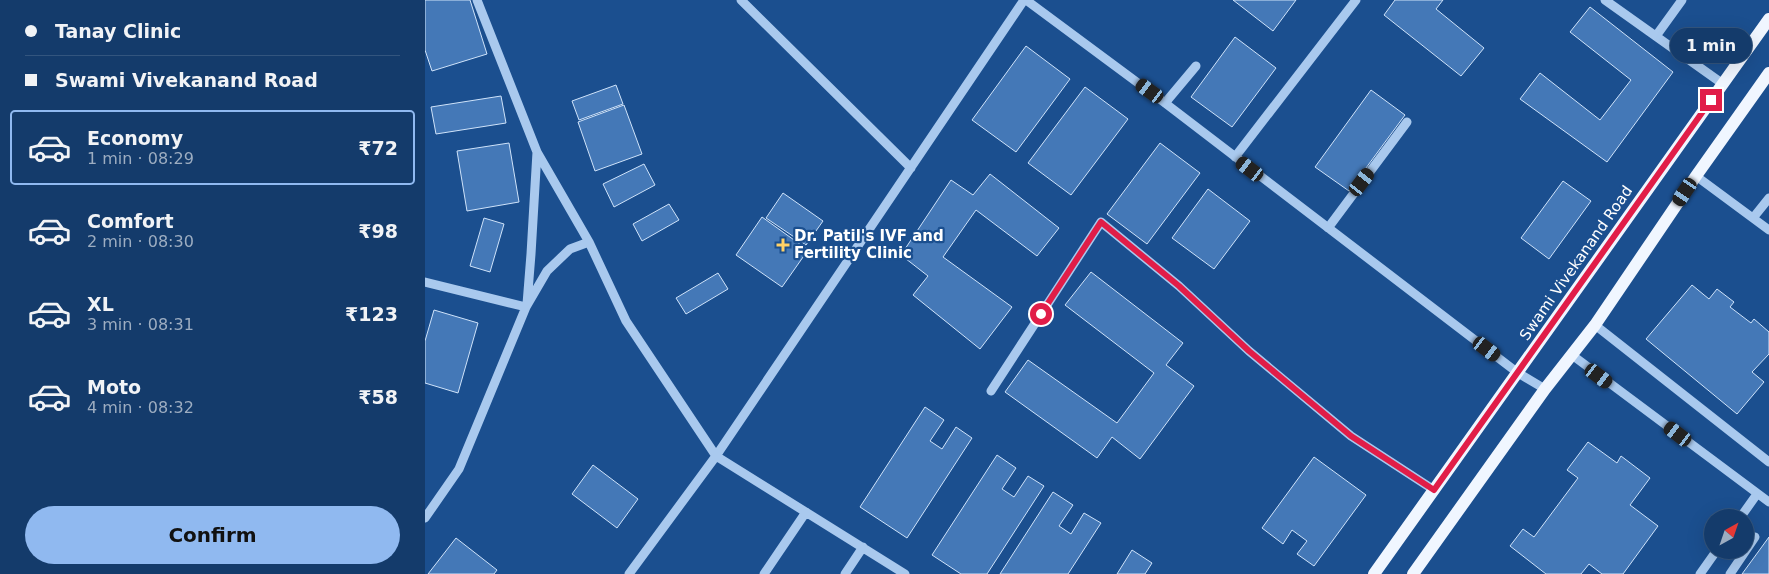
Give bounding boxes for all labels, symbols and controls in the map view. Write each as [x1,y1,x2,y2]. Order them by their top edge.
text: Tanay Clinic [55,20,181,42]
callout: 1 min [1670,28,1752,62]
text: 1 min [1686,36,1736,55]
text: Swami Vivekanand Road [55,69,318,91]
car [1133,76,1166,106]
route end [1700,89,1722,111]
icon: car [27,125,72,170]
text: Economy [87,127,183,149]
text: ₹72 [358,137,398,159]
text: 1 min · 08:29 [87,149,194,168]
car [1233,154,1266,184]
car [1346,166,1377,198]
car [1670,175,1699,209]
street label: Swami Vivekanand Road [1516,182,1636,344]
icon: car [27,208,72,253]
text: Comfort [87,210,174,232]
text: ₹98 [358,220,398,242]
place label: Dr. Patil's IVF and Fertility Clinic [794,227,944,262]
text: 2 min · 08:30 [87,232,194,251]
marker: Dr. Patil's IVF and Fertility Clinic [776,238,790,252]
icon: car [27,291,72,336]
text: XL [87,293,114,315]
text: ₹123 [345,303,398,325]
route start [1030,303,1052,325]
text: 3 min · 08:31 [87,315,194,334]
car [1470,334,1503,364]
car [1582,361,1615,391]
icon: car [27,374,72,419]
text: Moto [87,376,141,398]
text: ₹58 [358,386,398,408]
text: 4 min · 08:32 [87,398,194,417]
car [1661,419,1694,449]
button: Confirm [25,506,400,564]
north arrow [1704,509,1754,559]
map controls [1704,509,1754,559]

